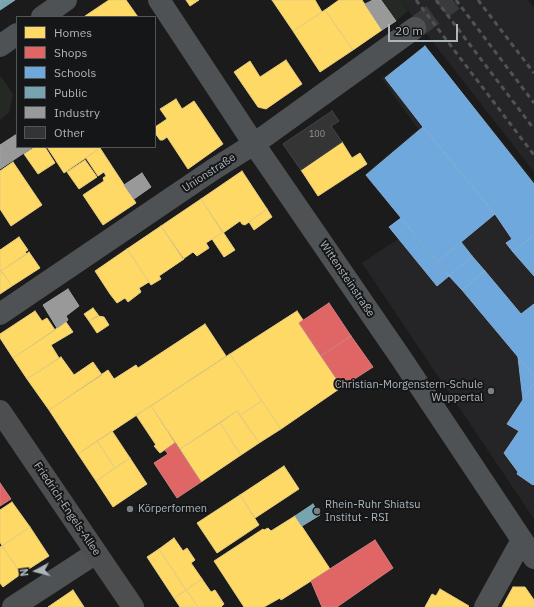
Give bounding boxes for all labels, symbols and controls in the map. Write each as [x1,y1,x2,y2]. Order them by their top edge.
legend [16,16,156,148]
scale bar [390,16,460,42]
text: 20 m [395,23,423,38]
text: Homes [54,25,92,40]
text: Shops [54,45,87,60]
text: Schools [54,65,96,80]
text: Public [54,85,87,100]
text: Industry [54,105,100,120]
text: Other [54,125,85,140]
house number: 100 [309,129,325,139]
street label: Unionstraße [180,151,238,195]
street label: Wittensteinstraße [317,239,377,319]
place label: Christian-Morgenstern-Schule Wuppertal [335,378,483,404]
marker: Christian-Morgenstern-Schule Wuppertal [486,386,496,396]
street label: Friedrich-Engels-Allee [31,460,103,558]
place label: Rhein-Ruhr Shiatsu Institut - RSI [325,498,421,524]
place label: Körperformen [138,502,207,516]
marker: Körperformen [125,504,135,514]
marker: Rhein-Ruhr Shiatsu Institut - RSI [312,506,322,516]
north arrow [16,551,56,591]
text: N [17,568,32,577]

